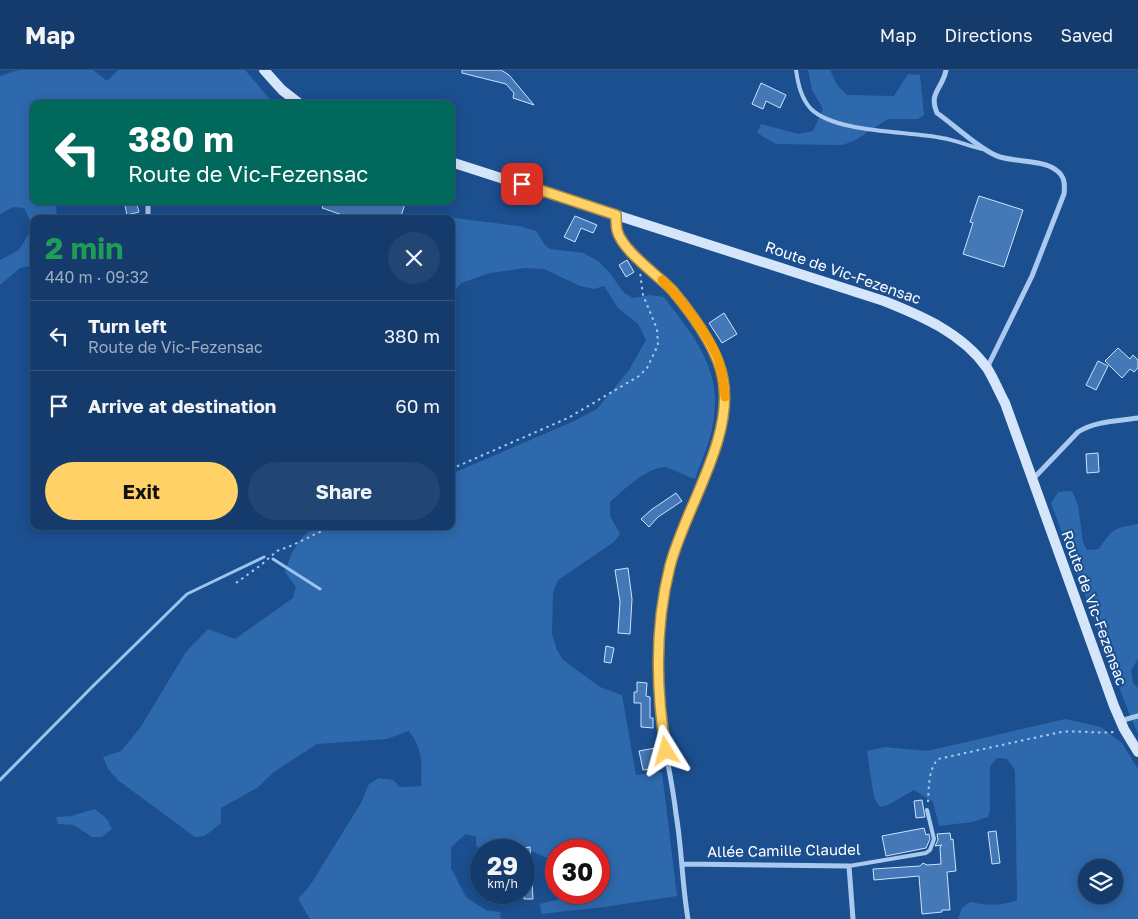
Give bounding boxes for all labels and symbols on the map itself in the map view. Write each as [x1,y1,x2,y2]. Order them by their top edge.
pin [501,163,543,205]
street label: Route de Vic-Fezensac [763,237,924,307]
street label: Route de Vic-Fezensac [1058,528,1131,688]
position arrow [639,724,691,776]
speed limit sign: 30 [545,839,610,904]
street label: Allée Camille Claudel [707,840,861,860]

